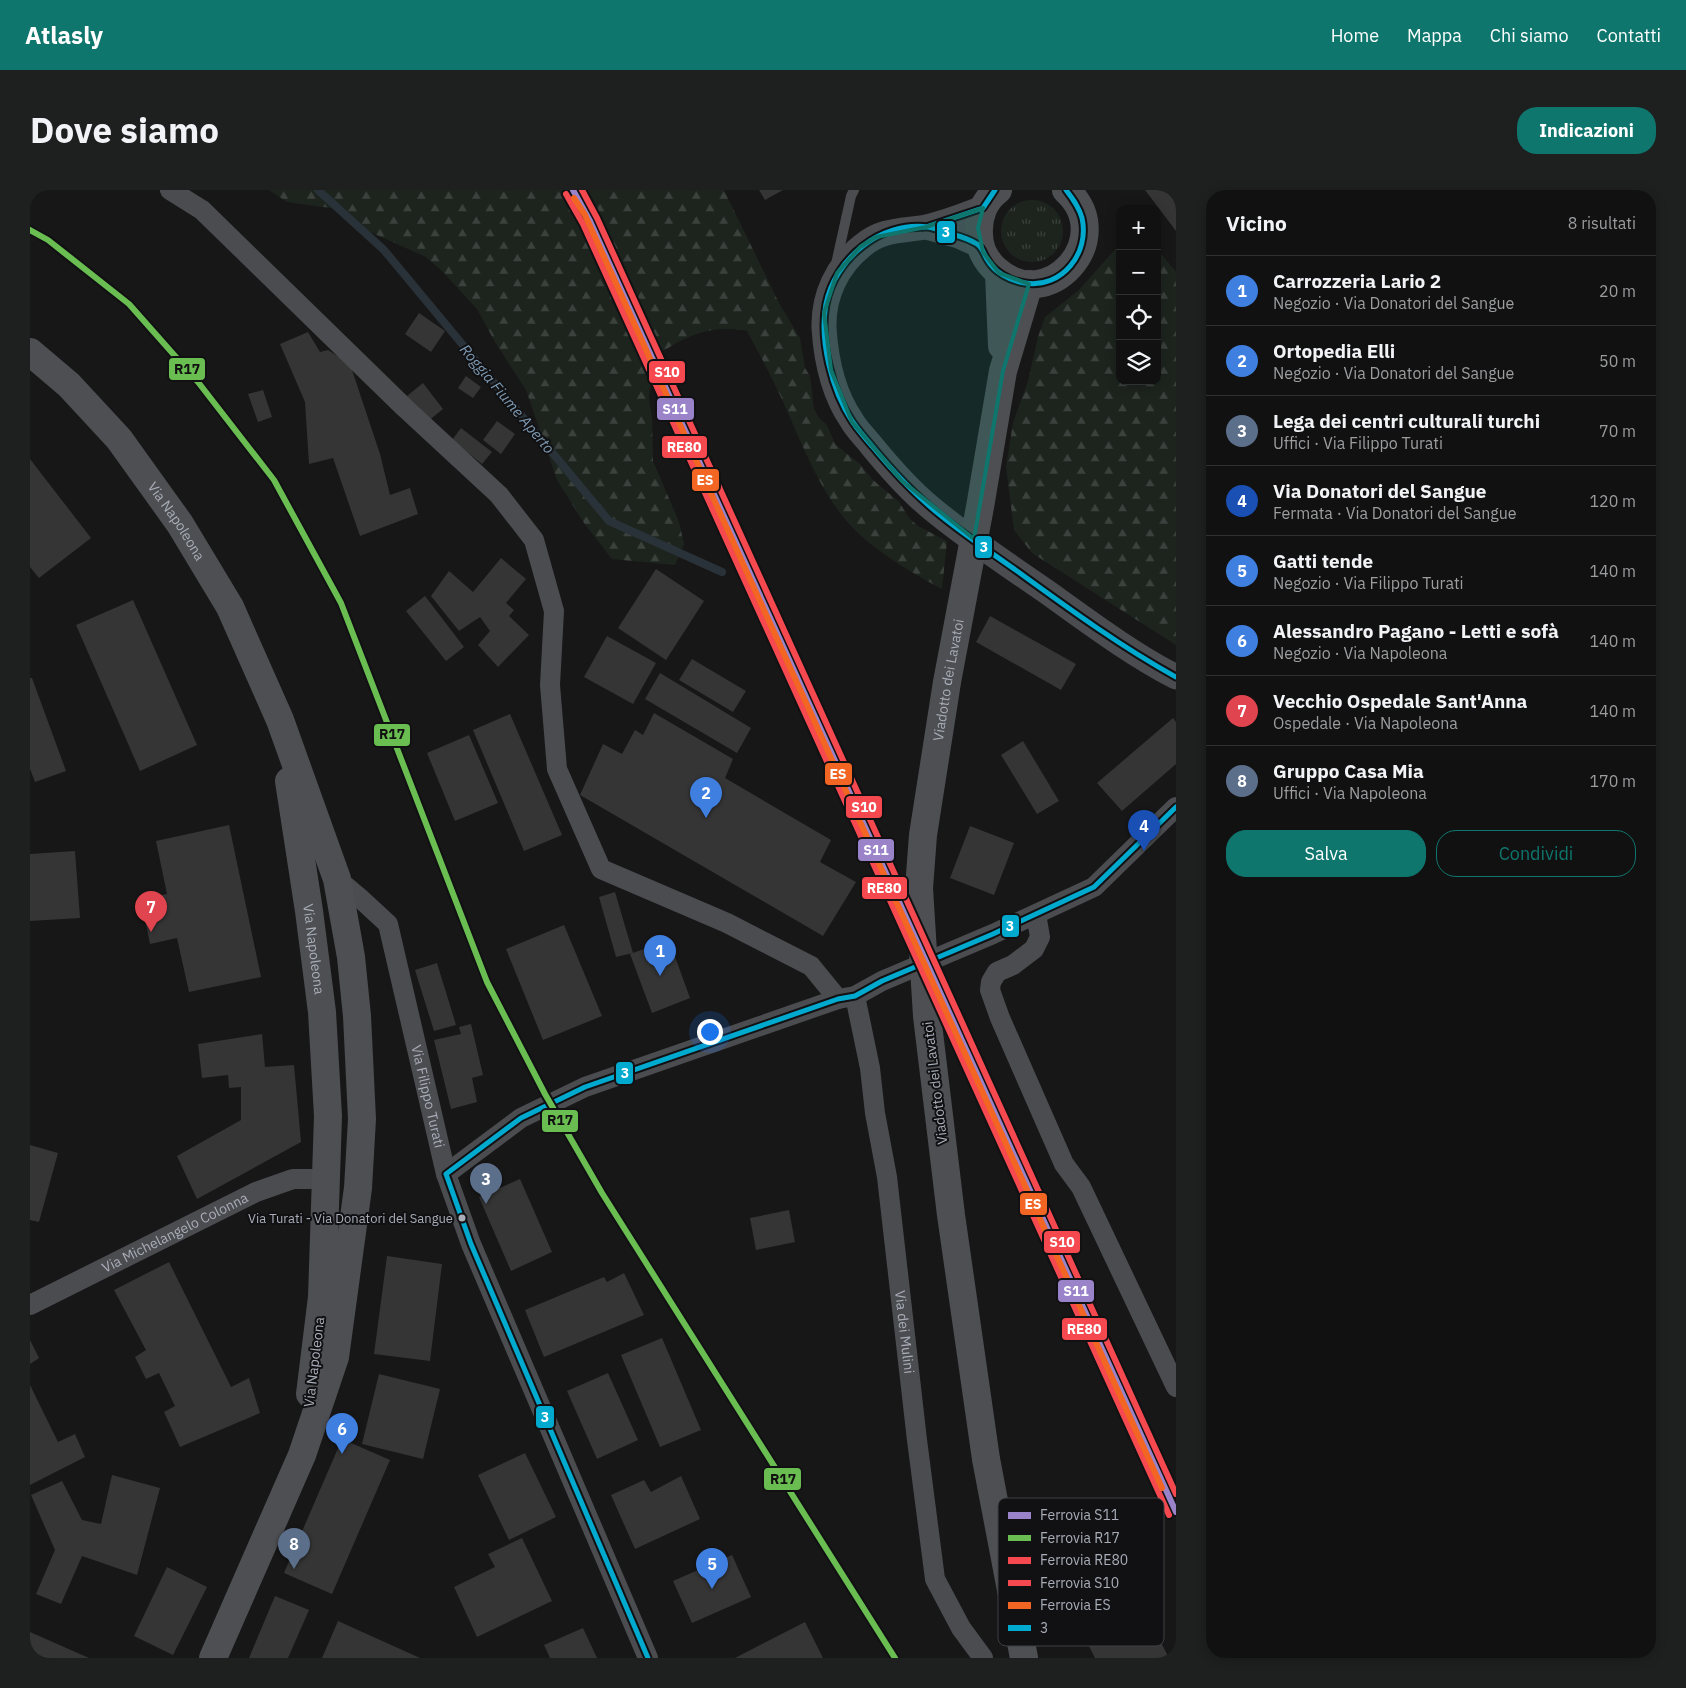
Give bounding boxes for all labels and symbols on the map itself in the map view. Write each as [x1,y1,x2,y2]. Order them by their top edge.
line badge: 3 [936,220,956,244]
text: 3 [942,223,950,241]
water label: Roggia Fiume Aperto [456,340,559,457]
line badge: R17 [168,357,206,381]
text: R17 [174,360,200,378]
line badge: S10 [648,360,686,384]
text: S10 [654,363,680,381]
line badge: S11 [656,397,695,421]
text: S11 [662,400,688,418]
line badge: RE80 [661,435,708,459]
text: RE80 [667,438,701,456]
line badge: ES [691,468,720,492]
text: ES [696,471,714,489]
street label: Via Napoleona [144,478,209,564]
line badge: 3 [974,535,993,559]
text: 3 [980,538,988,556]
street label: Viadotto dei Lavatoi [929,617,968,742]
line badge: R17 [373,723,411,747]
text: R17 [379,725,405,743]
line badge: ES [824,762,853,786]
text: ES [829,765,847,783]
pin: 2 [690,777,722,818]
line badge: S10 [845,795,883,819]
text: S10 [851,798,877,816]
pin: 4 [1128,810,1160,851]
line badge: S11 [857,838,895,862]
text: S11 [863,841,889,859]
line badge: RE80 [861,876,908,900]
text: RE80 [867,879,901,897]
pin: 7 [135,891,167,932]
street label: Via Napoleona [299,903,329,996]
line badge: 3 [1001,914,1020,938]
text: 3 [1006,917,1014,935]
pin: 1 [644,935,676,976]
your location [697,1019,723,1045]
street label: Viadotto dei Lavatoi [919,1021,951,1145]
street label: Via Filippo Turati [407,1043,449,1150]
line badge: 3 [615,1061,634,1085]
text: 3 [621,1064,629,1082]
line badge: R17 [541,1109,579,1133]
text: R17 [547,1111,573,1129]
pin: 3 [470,1163,502,1204]
street label: Via Michelangelo Colonna [99,1188,251,1277]
line badge: ES [1019,1192,1048,1216]
text: ES [1024,1195,1042,1213]
place label: Via Turati - Via Donatori del Sangue [248,1210,453,1227]
marker: Via Turati - Via Donatori del Sangue [457,1213,467,1223]
line badge: S10 [1043,1230,1081,1254]
text: S10 [1049,1233,1075,1251]
line badge: S11 [1057,1279,1095,1303]
text: S11 [1063,1282,1089,1300]
street label: Via dei Mulini [891,1290,918,1375]
street label: Via Napoleona [300,1315,329,1408]
line badge: RE80 [1061,1317,1108,1341]
text: RE80 [1067,1320,1101,1338]
line badge: 3 [535,1405,555,1429]
text: 3 [541,1408,549,1426]
pin: 6 [326,1413,358,1454]
line badge: R17 [763,1467,802,1491]
text: R17 [770,1470,796,1488]
legend [998,1498,1164,1646]
text: Ferrovia S11 [1040,1506,1119,1524]
pin: 8 [278,1528,310,1569]
text: Ferrovia R17 [1040,1529,1120,1547]
pin: 5 [696,1548,728,1589]
text: Ferrovia RE80 [1040,1551,1128,1569]
text: Ferrovia S10 [1040,1574,1119,1592]
text: Ferrovia ES [1040,1596,1111,1614]
text: 3 [1040,1619,1048,1637]

